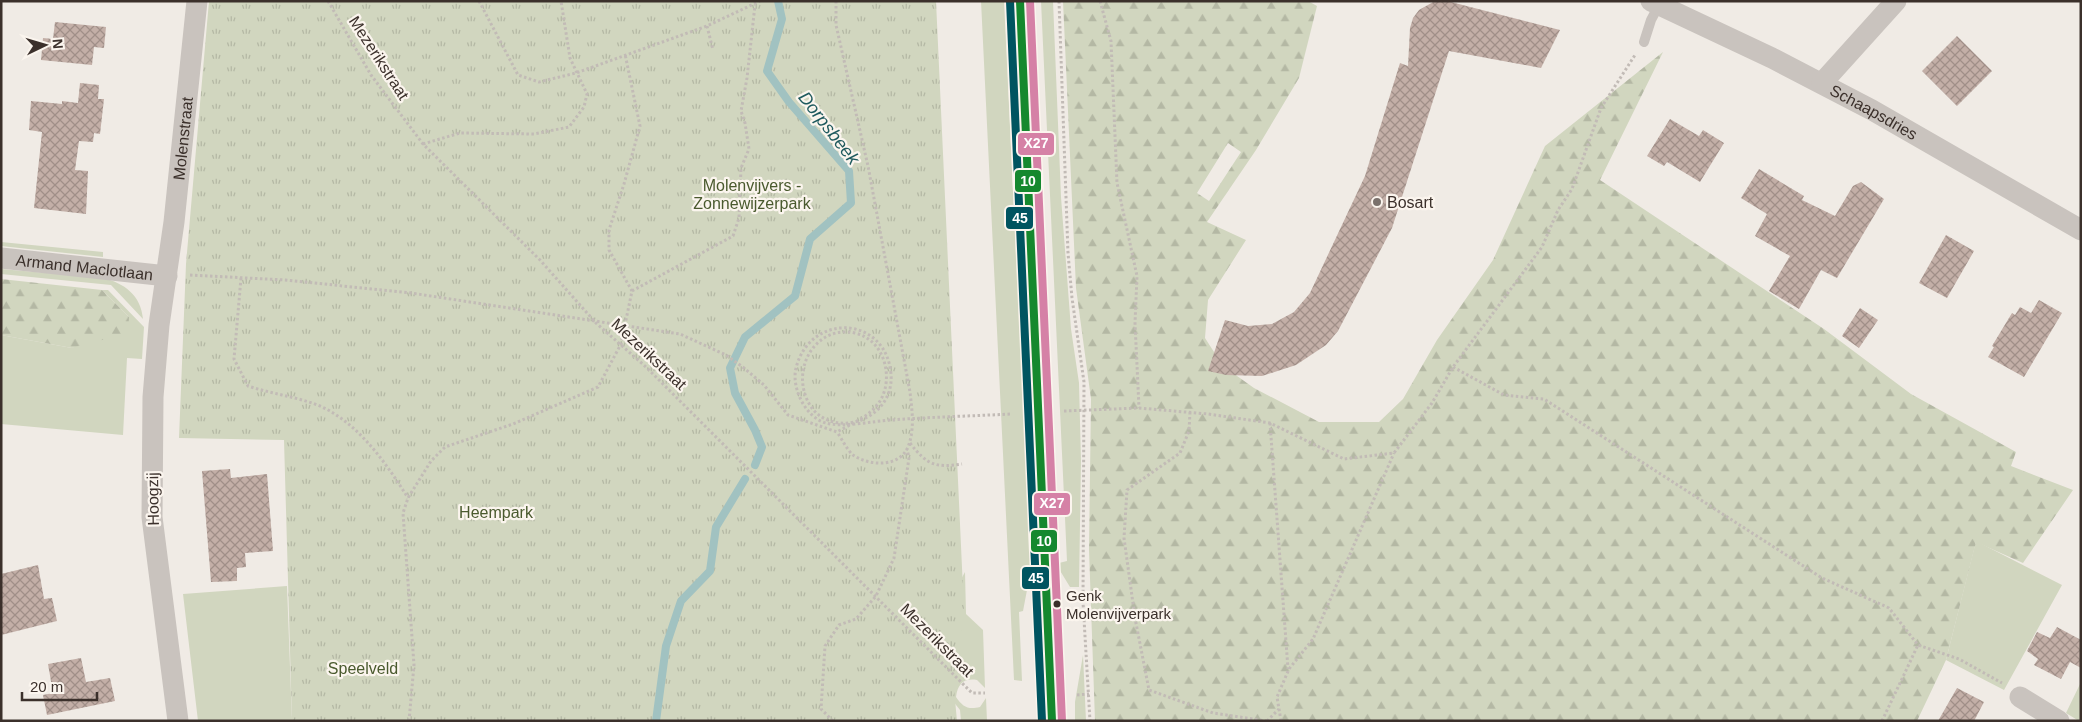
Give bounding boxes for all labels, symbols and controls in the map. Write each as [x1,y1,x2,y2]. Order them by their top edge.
street label: Mezerikstraat [346,13,413,103]
north arrow [20,20,70,70]
text: N [50,38,66,50]
street label: Schaapsdries [1827,81,1920,143]
water label: Dorpsbeek [794,88,864,169]
street label: Molenstraat [170,95,196,181]
line badge: X27 [1017,132,1055,156]
text: X27 [1024,135,1049,151]
line badge: 10 [1014,169,1042,193]
text: 10 [1020,173,1036,189]
park label: Molenvijvers - Zonnewijzerpark [693,177,812,212]
place label: Bosart [1387,194,1434,211]
marker: Bosart [1371,196,1383,208]
line badge: 45 [1005,206,1034,230]
text: 45 [1012,210,1028,226]
street label: Armand Maclotlaan [15,251,154,283]
street label: Mezerikstraat [608,315,690,393]
street label: Hoogzij [144,472,162,526]
line badge: X27 [1033,492,1071,516]
text: X27 [1040,495,1065,511]
park label: Heempark [459,504,534,521]
line badge: 10 [1030,529,1058,553]
text: 10 [1036,533,1052,549]
line badge: 45 [1021,566,1050,590]
text: 45 [1028,570,1044,586]
place label: Genk Molenvijverpark [1066,587,1172,622]
marker: Genk Molenvijverpark [1052,599,1062,609]
street label: Mezerikstraat [897,600,977,680]
park label: Speelveld [328,660,398,677]
scale bar [22,670,98,702]
text: 20 m [30,678,63,695]

